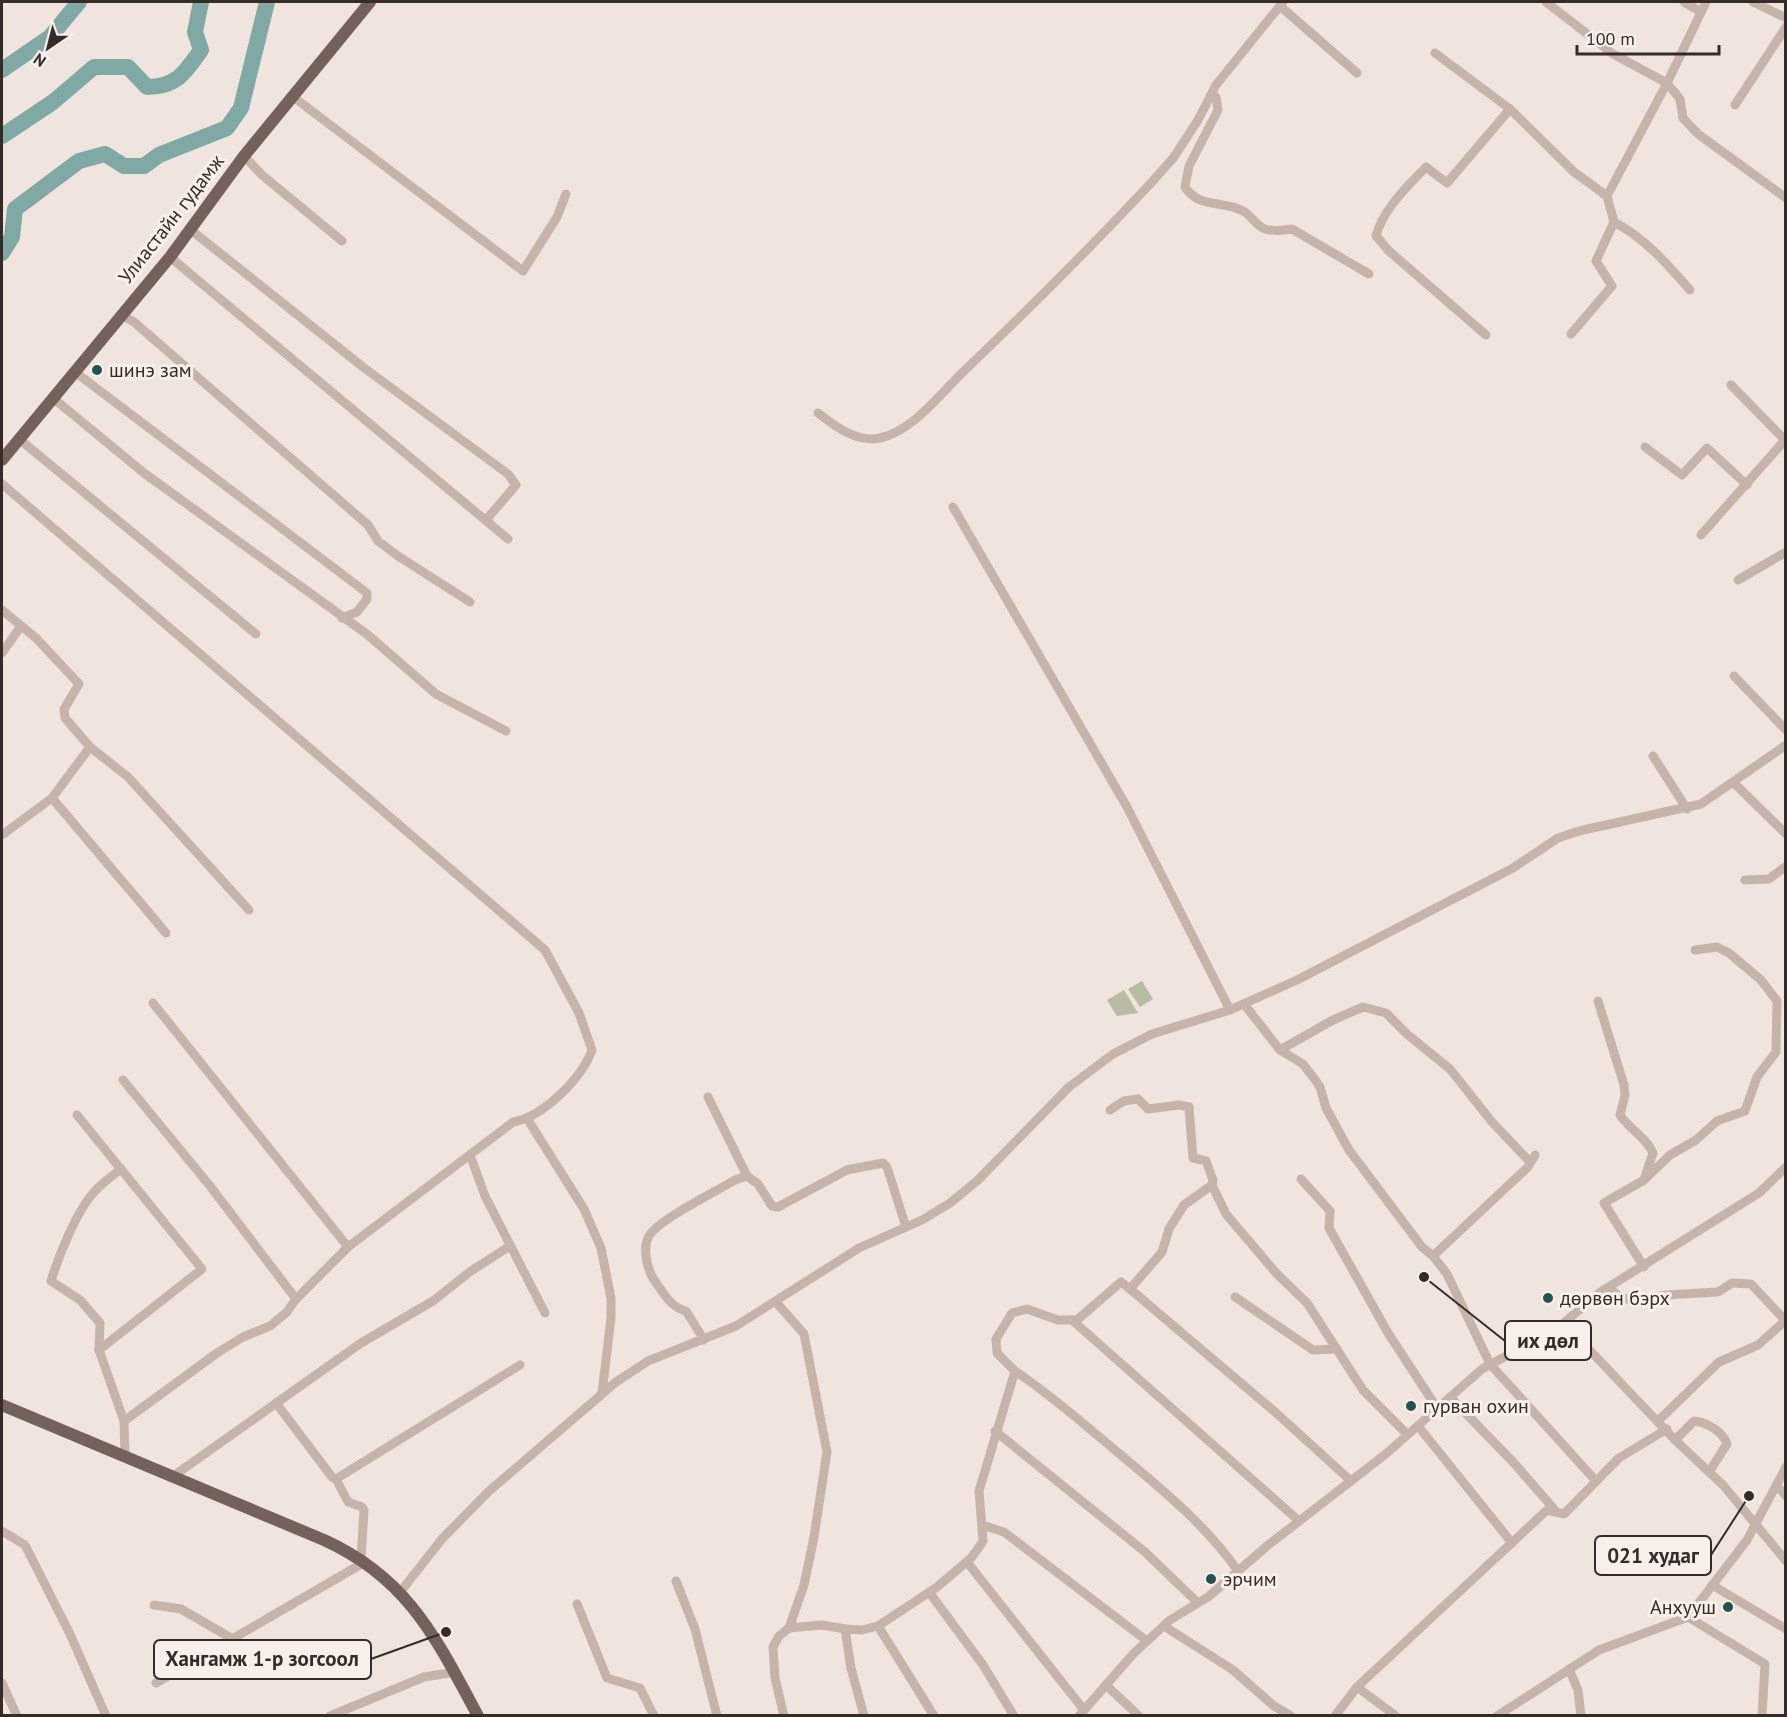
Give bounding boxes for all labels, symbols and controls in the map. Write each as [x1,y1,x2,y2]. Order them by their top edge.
north arrow [18,18,78,78]
scale bar [1577,18,1720,56]
text: 100 m [1586,27,1635,50]
text: N [29,49,49,71]
street label: Улиастайн гудамж [112,148,230,289]
place label: шинэ зам [109,357,192,383]
marker: шинэ зам [90,363,104,377]
place label: дөрвөн бэрх [1560,1285,1670,1311]
marker: дөрвөн бэрх [1541,1291,1555,1305]
callout: их дөл [1505,1321,1591,1360]
text: их дөл [1517,1327,1579,1354]
place label: гурван охин [1423,1393,1529,1419]
marker: гурван охин [1404,1399,1418,1413]
callout: 021 худаг [1595,1536,1711,1575]
text: 021 худаг [1607,1542,1699,1569]
place label: эрчим [1223,1566,1277,1592]
marker: эрчим [1204,1572,1218,1586]
place label: Анхууш [1650,1594,1716,1620]
marker: Анхууш [1721,1600,1735,1614]
callout: Хангамж 1-р зогсоол [154,1640,371,1679]
text: Хангамж 1-р зогсоол [165,1645,359,1672]

